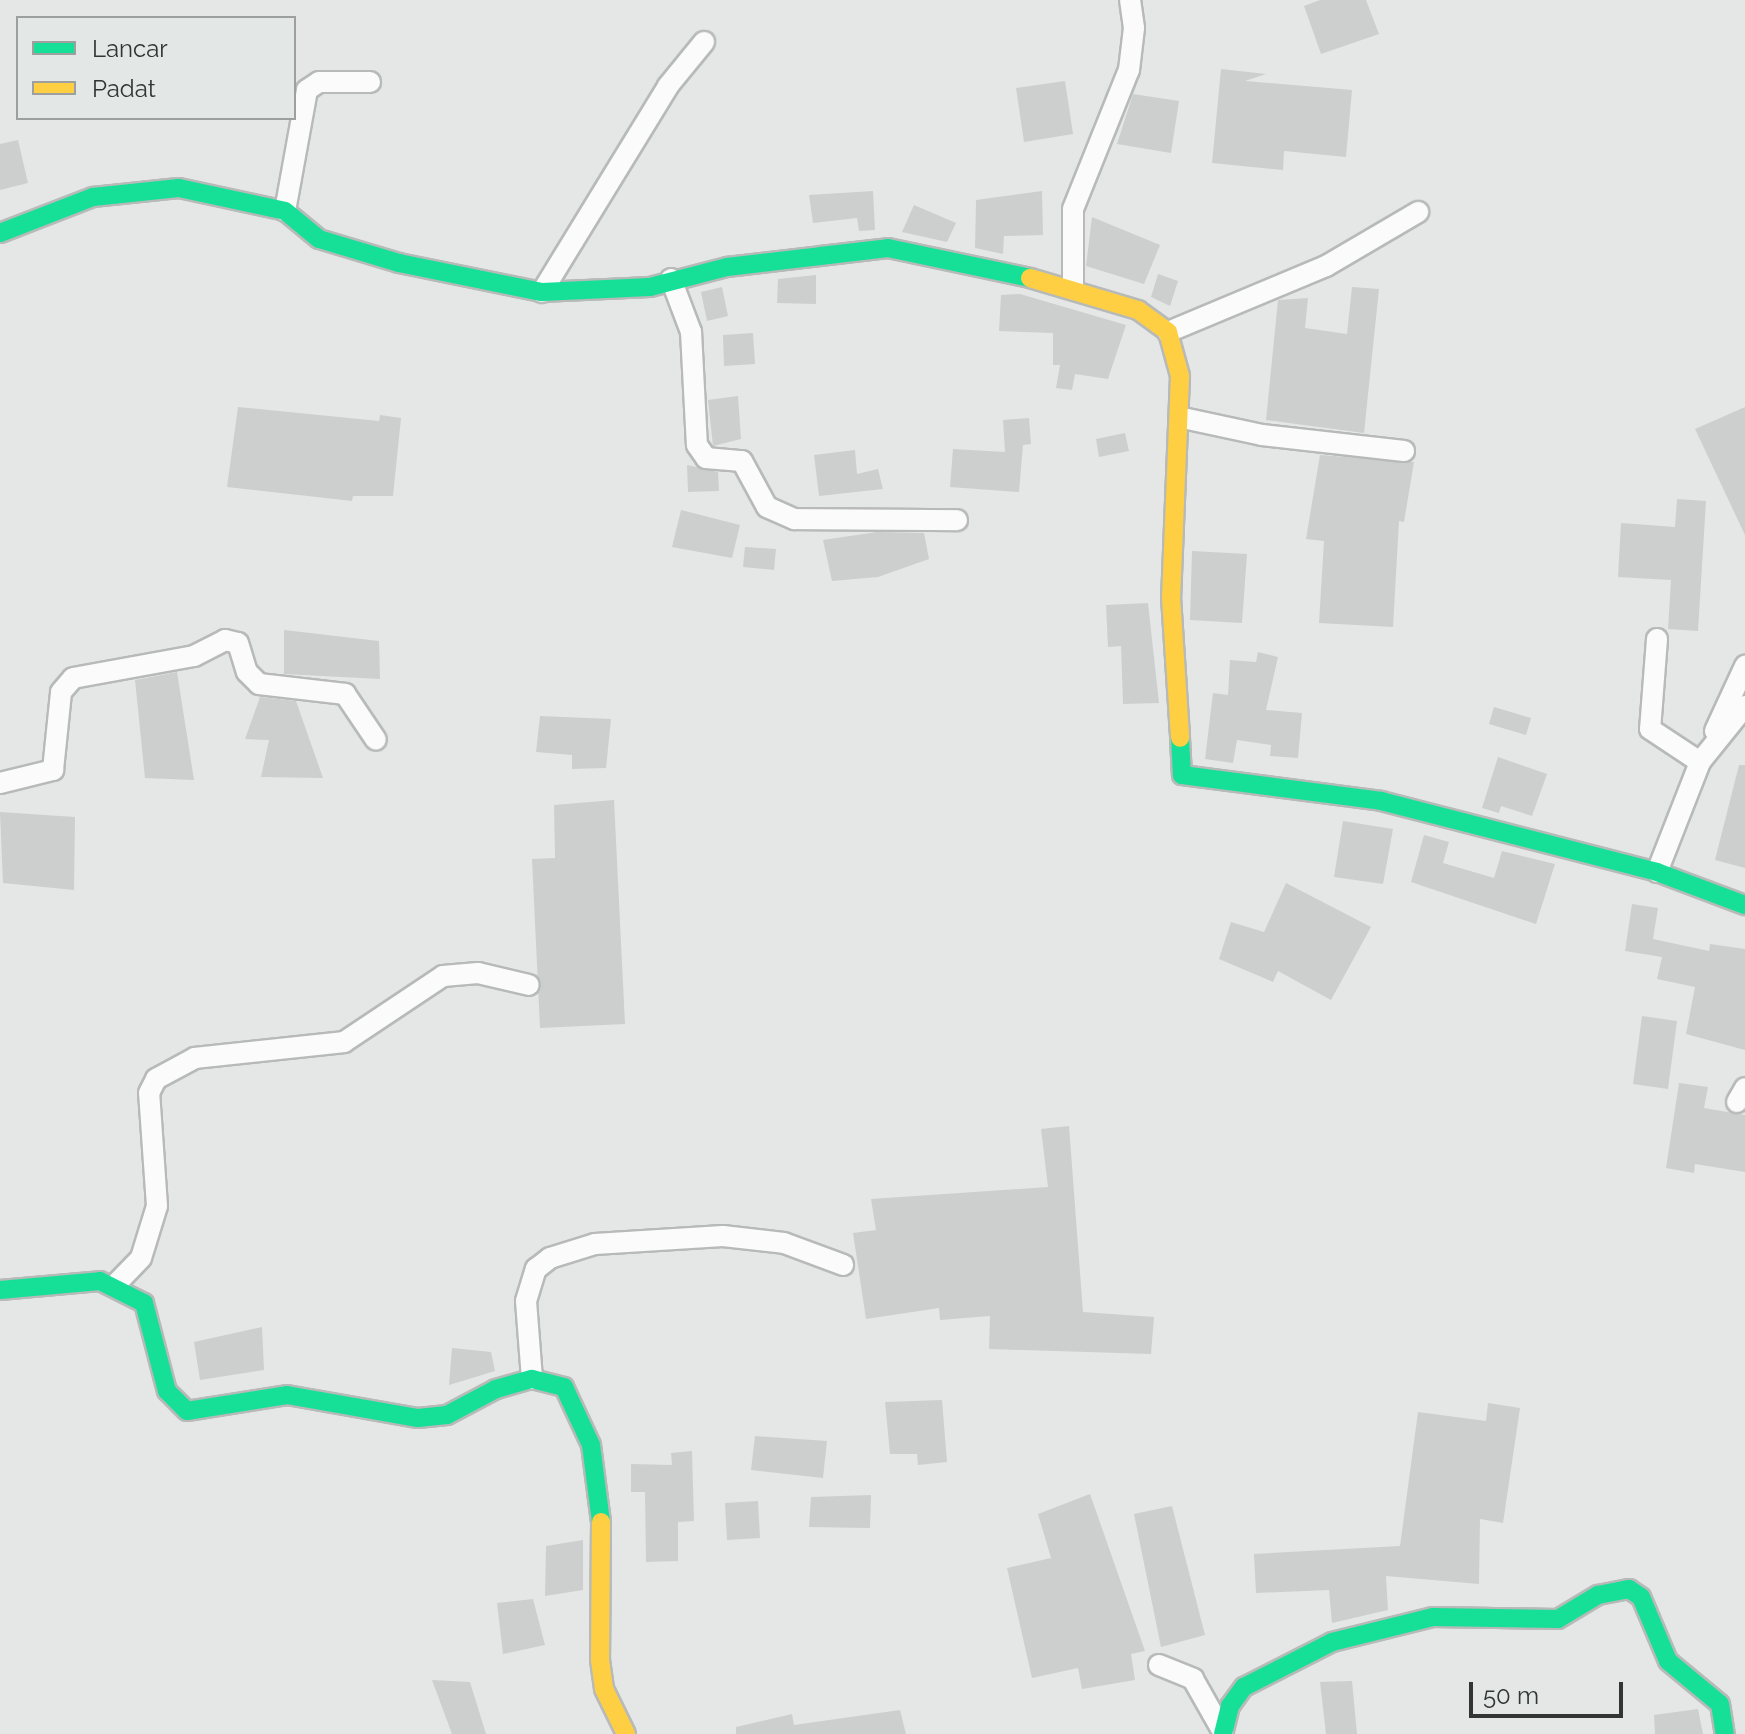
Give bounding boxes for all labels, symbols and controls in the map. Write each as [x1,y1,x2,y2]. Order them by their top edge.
legend [16,16,296,120]
text: Lancar [92,34,168,63]
text: Padat [92,74,156,103]
scale bar [1473,1666,1627,1716]
text: 50 m [1483,1681,1539,1710]

